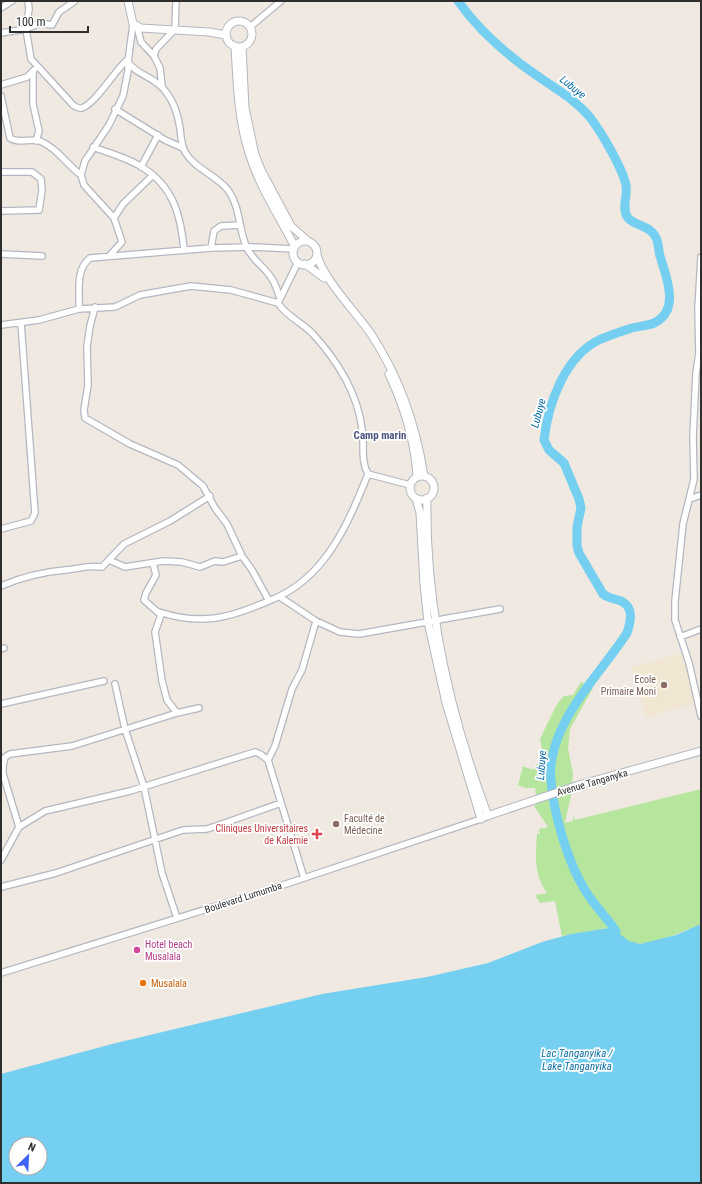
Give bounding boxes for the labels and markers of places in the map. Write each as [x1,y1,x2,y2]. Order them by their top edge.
place label: Ecole Primaire Moni [601,674,656,697]
marker: Ecole Primaire Moni [659,680,669,690]
place label: Faculté de Médecine [344,813,385,836]
marker: Faculté de Médecine [331,819,341,829]
place label: Cliniques Universitaires de Kalemie [215,823,308,846]
marker: Cliniques Universitaires de Kalemie [311,828,323,840]
place label: Hotel beach Musalala [145,939,192,962]
marker: Hotel beach Musalala [132,945,142,955]
marker: Musalala [138,978,148,988]
place label: Musalala [151,978,187,989]

